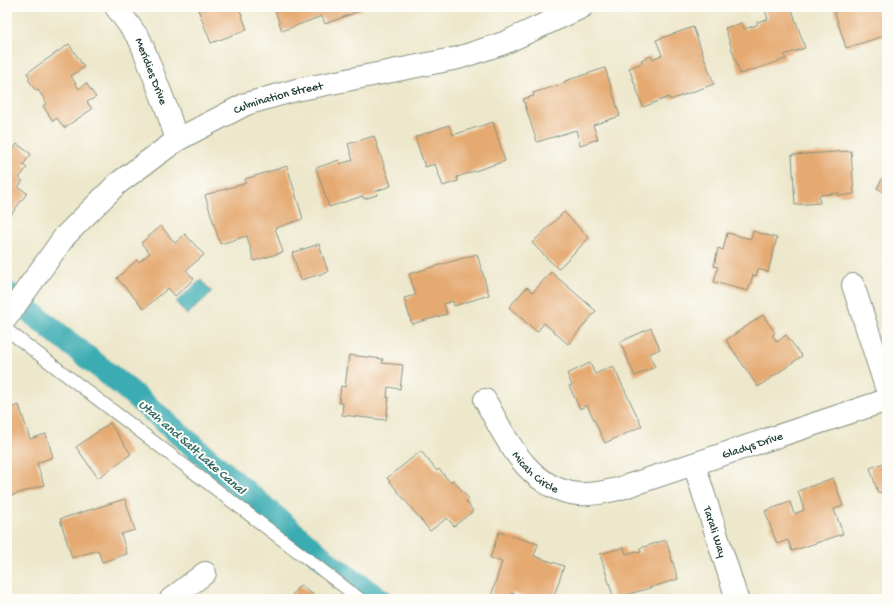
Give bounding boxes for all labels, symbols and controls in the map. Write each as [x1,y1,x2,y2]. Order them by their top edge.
street label: Meridies Drive [131,36,170,108]
street label: Culmination Street [232,80,325,118]
water label: Utah and Salt Lake Canal [135,397,249,499]
street label: Gladys Drive [721,430,786,463]
street label: Micah Circle [508,449,561,498]
street label: Tarali Way [699,504,728,560]

